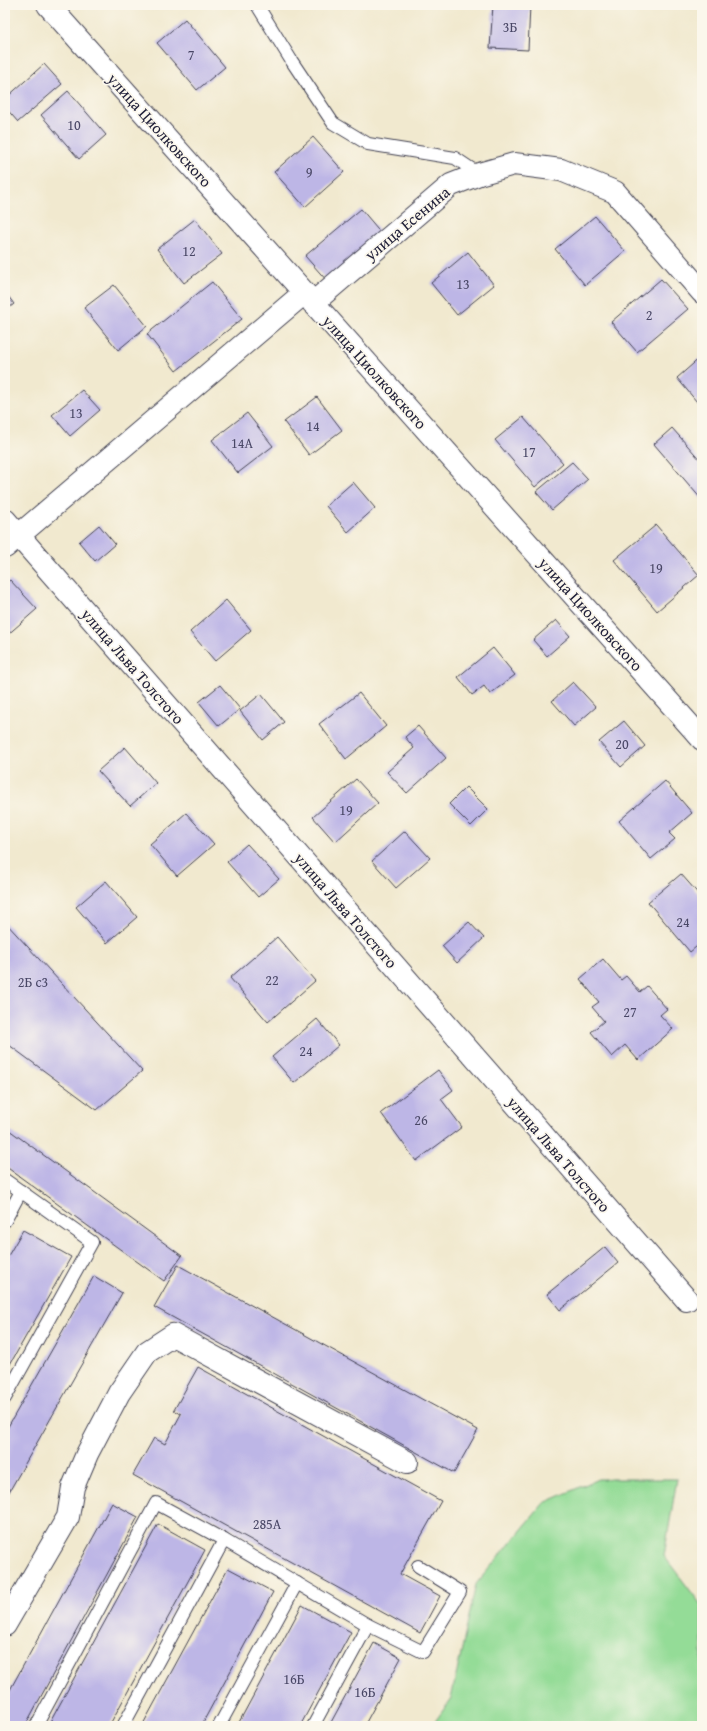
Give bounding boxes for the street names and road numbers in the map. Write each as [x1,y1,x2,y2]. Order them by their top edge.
street label: улица Циолковского [101,67,218,192]
street label: улица Есенина [358,180,455,267]
street label: улица Циолковского [316,309,433,434]
street label: улица Циолковского [532,551,649,676]
street label: улица Льва Толстого [75,602,190,729]
street label: улица Льва Толстого [288,846,403,973]
street label: улица Льва Толстого [501,1090,616,1217]

